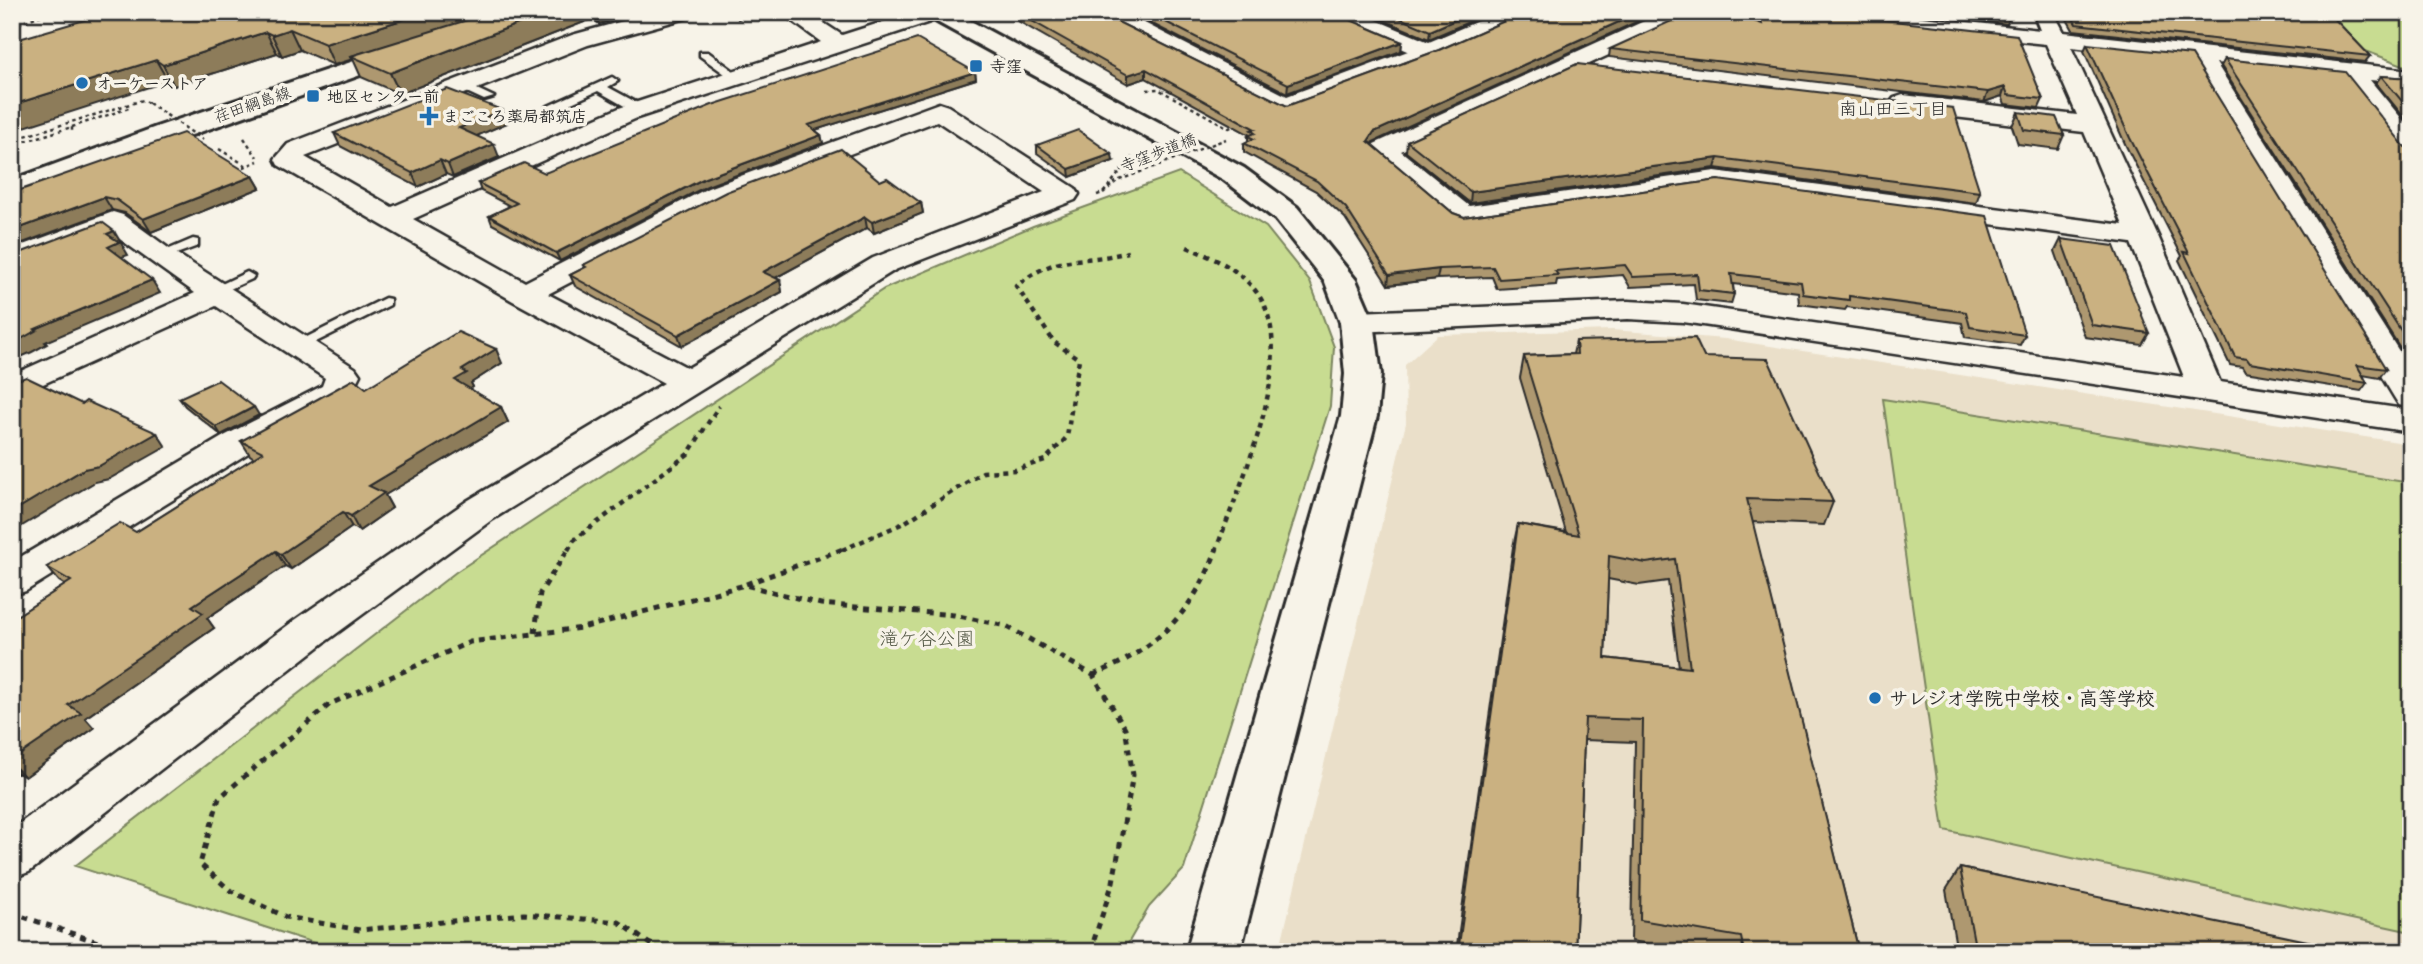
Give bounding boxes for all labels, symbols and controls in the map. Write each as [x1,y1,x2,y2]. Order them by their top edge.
place label: 寺窪 [990,53,1022,77]
marker: 寺窪 [968,58,984,74]
place label: オーケーストア [96,70,208,94]
marker: オーケーストア [74,75,90,91]
street label: 荏田綱島線 [210,79,293,127]
place label: 地区センター前 [327,83,439,107]
marker: 地区センター前 [305,88,321,104]
district label: 南山田三丁目 [1839,94,1947,121]
place label: まごころ薬局都筑店 [443,103,587,127]
marker: まごころ薬局都筑店 [421,108,437,124]
street label: 寺窪歩道橋 [1116,126,1199,177]
park label: 滝ケ谷公園 [879,623,975,651]
place label: サレジオ学院中学校・高等学校 [1889,683,2155,711]
marker: サレジオ学院中学校・高等学校 [1867,690,1883,706]

